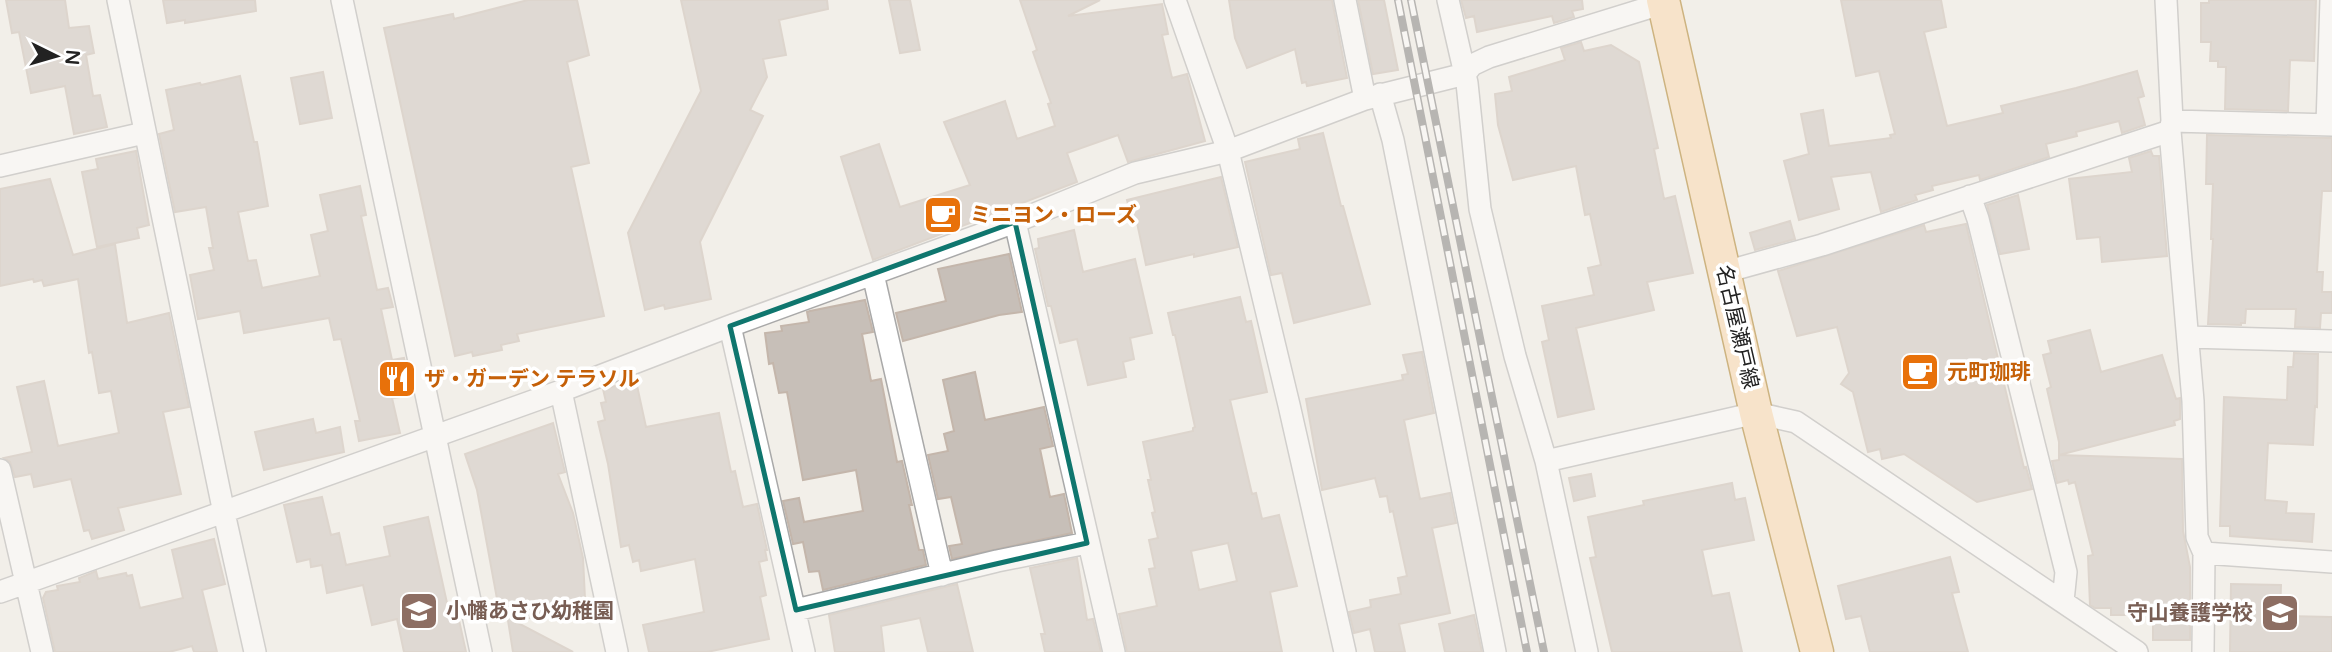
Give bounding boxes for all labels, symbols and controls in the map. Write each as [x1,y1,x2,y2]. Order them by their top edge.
north arrow [21,21,91,91]
text: N [60,49,84,66]
cafe icon: ミニヨン・ローズ [922,194,964,236]
place label: ミニヨン・ローズ [970,203,1137,228]
street label: 名古屋瀬戸線 [1711,263,1763,391]
cafe icon: 元町珈琲 [1899,351,1941,393]
restaurant icon: ザ・ガーデン テラソル [376,358,418,400]
place label: 元町珈琲 [1947,360,2031,385]
place label: ザ・ガーデン テラソル [424,367,639,392]
school or university icon: 小幡あさひ幼稚園 [398,590,440,632]
school or university icon: 守山養護学校 [2259,592,2301,634]
place label: 小幡あさひ幼稚園 [446,599,614,624]
place label: 守山養護学校 [2127,601,2253,626]

